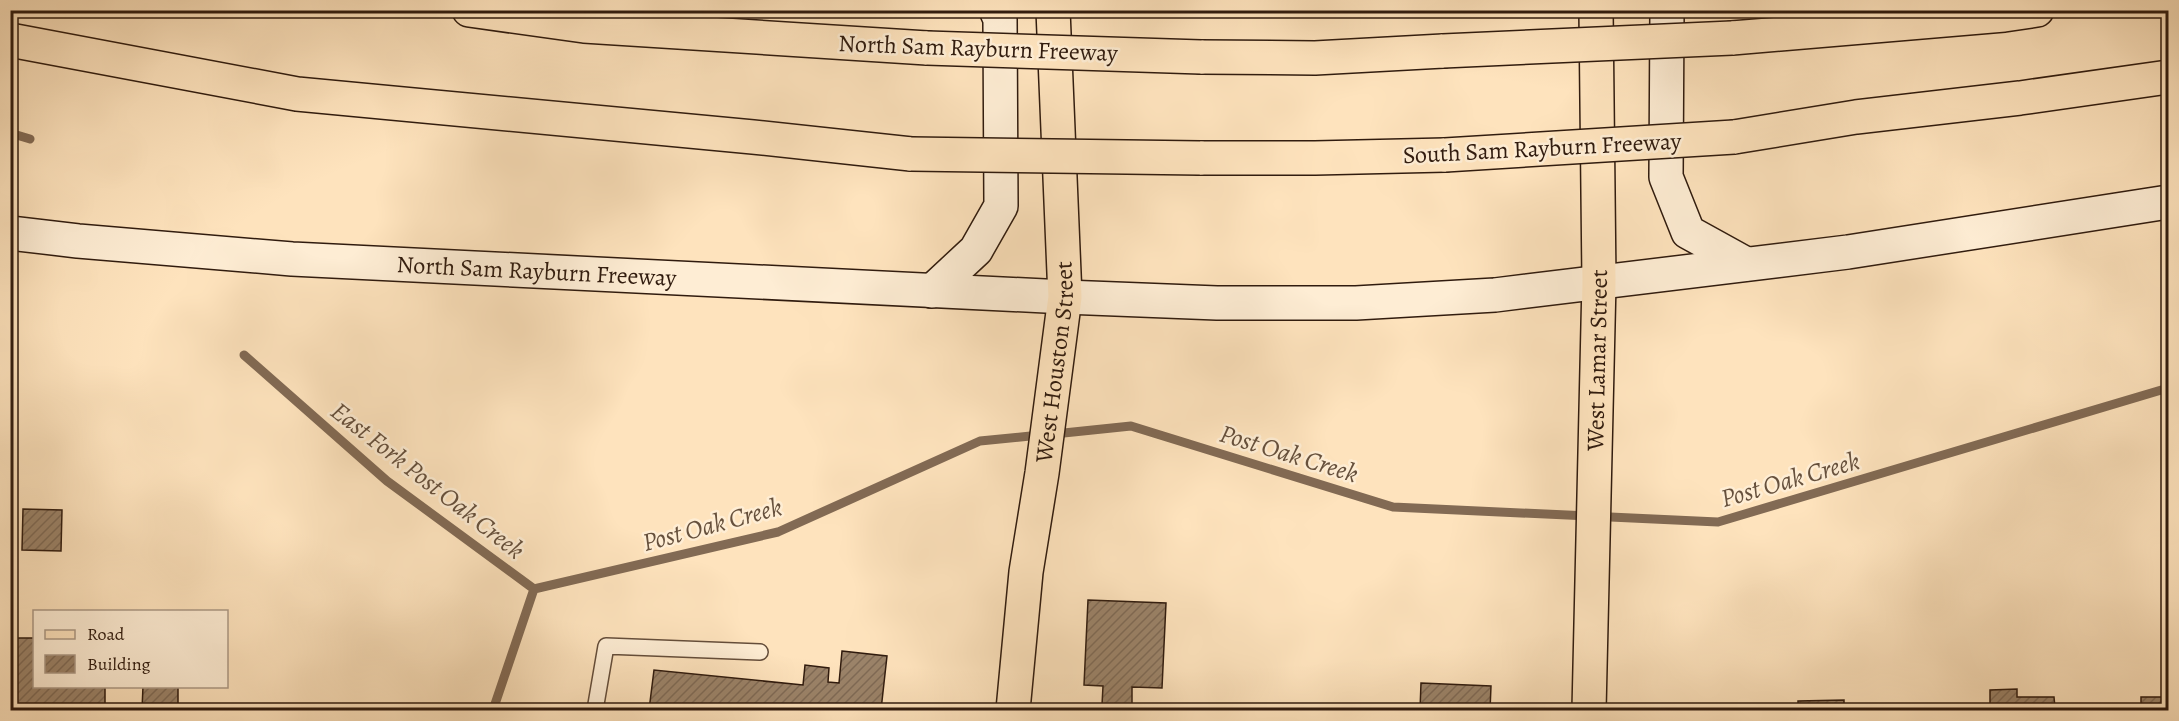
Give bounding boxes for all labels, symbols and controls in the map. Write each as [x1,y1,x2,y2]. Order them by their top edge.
street label: North Sam Rayburn Freeway [838,27,1119,69]
street label: South Sam Rayburn Freeway [1402,125,1682,171]
street label: North Sam Rayburn Freeway [396,248,677,294]
street label: West Houston Street [1027,260,1081,465]
street label: West Lamar Street [1579,269,1615,452]
water label: East Fork Post Oak Creek [324,394,532,567]
water label: Post Oak Creek [1215,416,1362,491]
water label: Post Oak Creek [1717,443,1864,516]
water label: Post Oak Creek [639,489,786,560]
legend [33,610,228,688]
text: Road [87,622,125,646]
text: Building [87,652,151,676]

